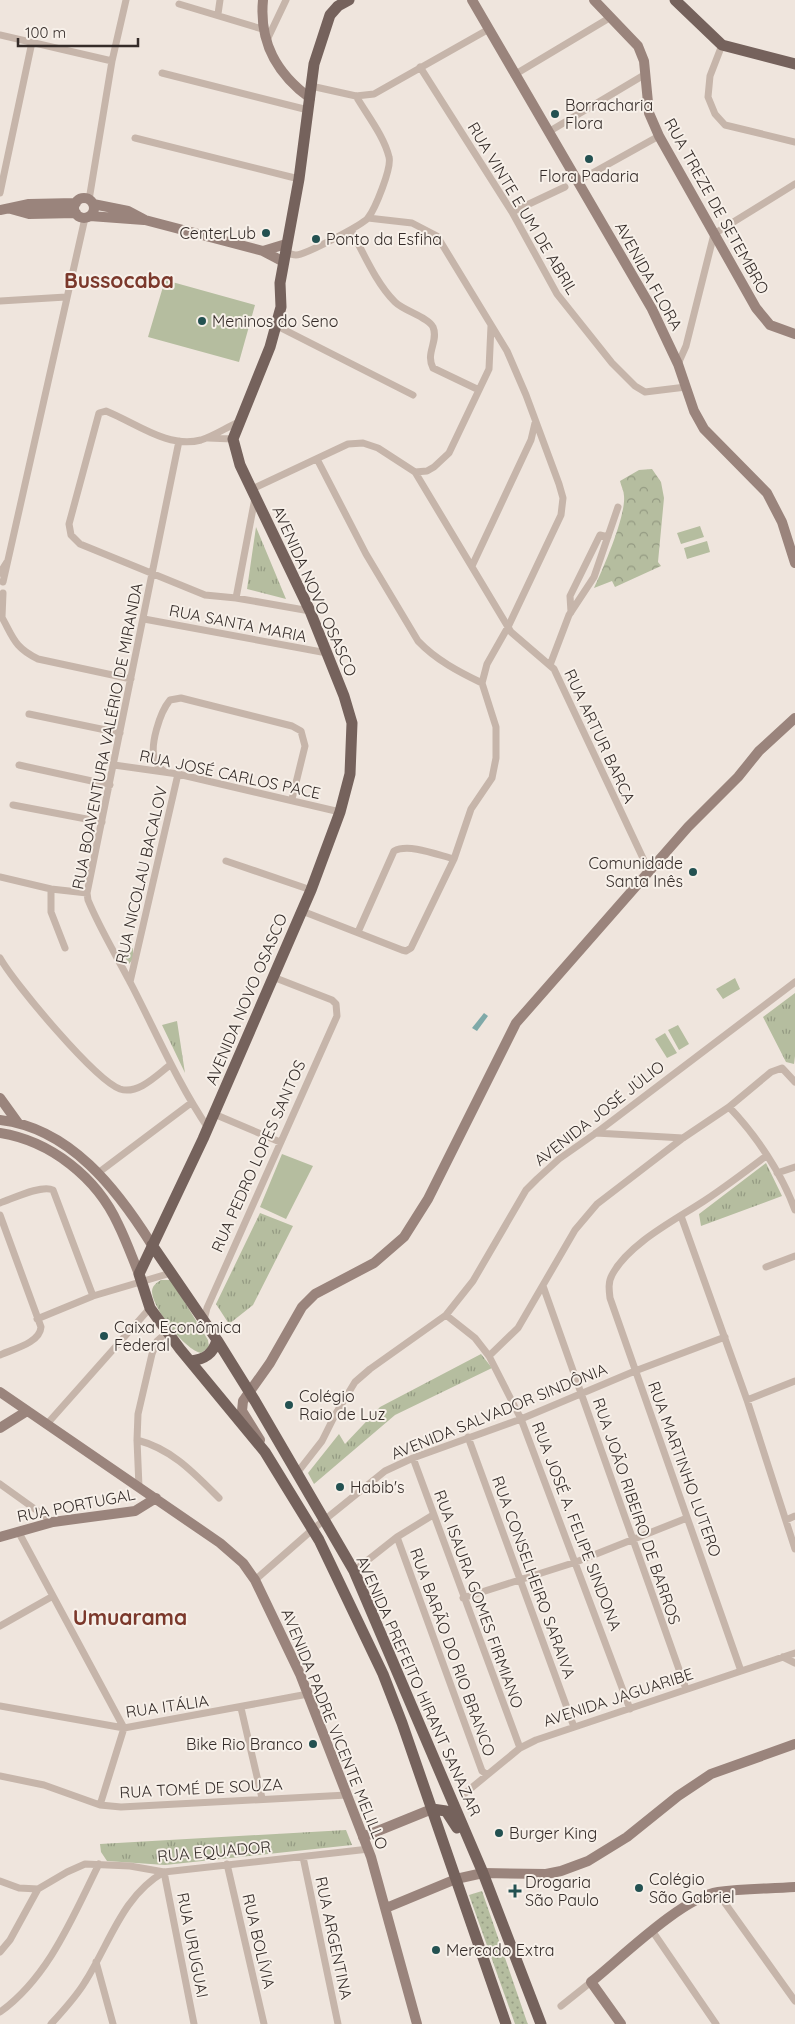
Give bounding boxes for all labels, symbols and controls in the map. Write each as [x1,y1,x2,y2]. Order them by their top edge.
scale bar [18,15,138,47]
text: 100 m [25,23,66,42]
place label: Borracharia Flora [565,95,653,133]
marker: Borracharia Flora [549,108,561,120]
street label: RUA TREZE DE SETEMBRO [660,115,774,297]
street label: RUA VINTE E UM DE ABRIL [464,118,583,298]
marker: Flora Padaria [583,153,595,165]
place label: Flora Padaria [539,166,639,186]
street label: AVENIDA FLORA [611,218,687,334]
place label: CenterLub [179,223,256,243]
marker: CenterLub [260,227,272,239]
place label: Ponto da Esfiha [326,229,442,249]
marker: Ponto da Esfiha [310,233,322,245]
district label: Bussocaba [64,267,174,293]
place label: Meninos do Seno [212,311,338,331]
marker: Meninos do Seno [196,315,208,327]
street label: AVENIDA NOVO OSASCO [268,503,362,679]
street label: RUA BOAVENTURA VALÉRIO DE MIRANDA [67,581,147,891]
street label: RUA SANTA MARIA [167,600,309,646]
street label: RUA ARTUR BARCA [560,666,640,806]
street label: RUA JOSÉ CARLOS PACE [138,745,322,803]
street label: RUA NICOLAU BACALOV [111,784,171,966]
place label: Comunidade Santa Inês [588,853,683,891]
marker: Comunidade Santa Inês [687,866,699,878]
street label: AVENIDA NOVO OSASCO [201,910,291,1088]
street label: AVENIDA JOSÉ JÚLIO [530,1056,668,1170]
street label: RUA PEDRO LOPES SANTOS [207,1057,309,1255]
place label: Caixa Econômica Federal [114,1317,241,1355]
marker: Caixa Econômica Federal [98,1330,110,1342]
street label: AVENIDA SALVADOR SINDÔNIA [388,1358,610,1464]
street label: RUA MARTINHO LUTERO [644,1379,726,1559]
place label: Colégio Raio de Luz [299,1386,385,1424]
street label: RUA JOÃO RIBEIRO DE BARROS [589,1395,685,1627]
marker: Colégio Raio de Luz [283,1399,295,1411]
street label: RUA JOSÉ A. FELIPE SINDONA [528,1419,626,1633]
street label: RUA CONSELHEIRO SARAIVA [488,1473,580,1681]
place label: Habib's [350,1477,405,1497]
marker: Habib's [334,1481,346,1493]
street label: RUA PORTUGAL [15,1484,137,1526]
street label: RUA ISAURA GOMES FIRMIANO [430,1487,528,1711]
street label: RUA BARÃO DO RIO BRANCO [406,1545,500,1759]
street label: AVENIDA PREFEITO HIRANT SANAZAR [352,1553,486,1819]
district label: Umuarama [73,1604,187,1630]
street label: AVENIDA PADRE VICENTE MELILLO [277,1606,393,1852]
street label: AVENIDA JAGUARIBE [540,1663,696,1731]
street label: RUA ITÁLIA [124,1690,210,1722]
place label: Bike Rio Branco [186,1734,303,1754]
marker: Bike Rio Branco [307,1738,319,1750]
street label: RUA TOMÉ DE SOUZA [119,1774,283,1802]
place label: Burger King [509,1823,597,1843]
marker: Burger King [493,1827,505,1839]
street label: RUA EQUADOR [156,1836,272,1866]
place label: Colégio São Gabriel [649,1869,735,1907]
place label: Drogaria São Paulo [525,1872,599,1910]
street label: RUA ARGENTINA [311,1875,357,2001]
marker: Colégio São Gabriel [633,1882,645,1894]
marker: Drogaria São Paulo [509,1885,521,1897]
street label: RUA URUGUAI [173,1891,213,1999]
street label: RUA BOLÍVIA [238,1892,280,1990]
place label: Mercado Extra [446,1940,555,1960]
marker: Mercado Extra [430,1944,442,1956]

